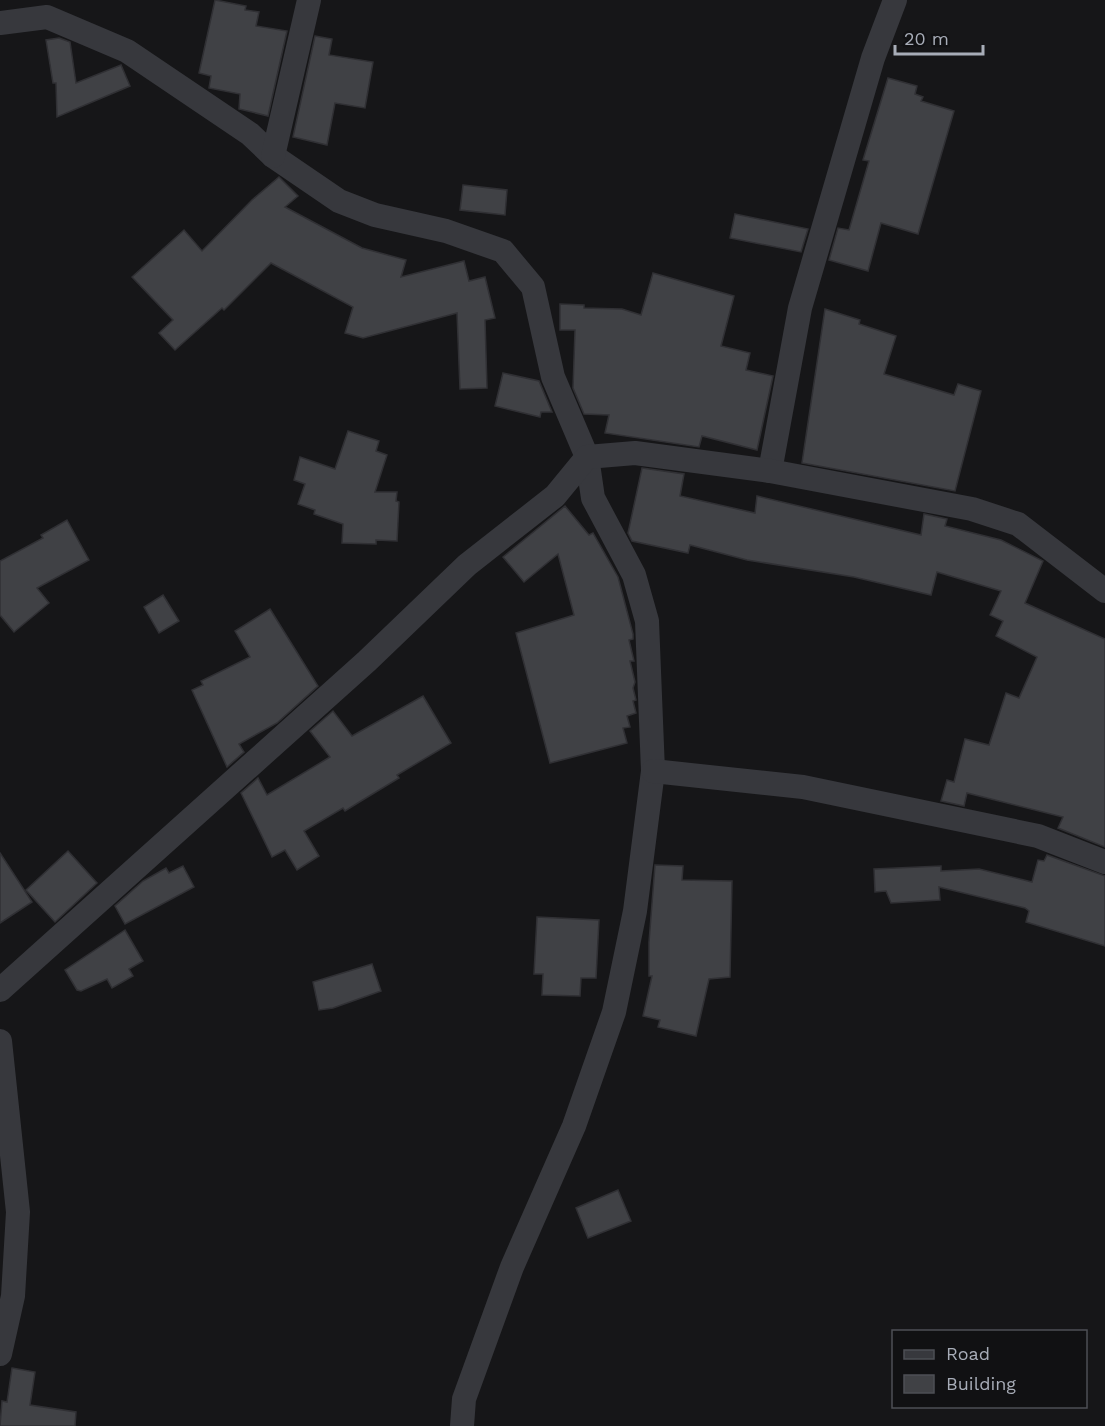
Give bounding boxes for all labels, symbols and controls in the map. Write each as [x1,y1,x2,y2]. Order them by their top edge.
scale bar [895,18,984,56]
text: 20 m [904,28,949,49]
legend [892,1330,1087,1408]
text: Road [946,1343,990,1364]
text: Building [946,1373,1016,1394]

